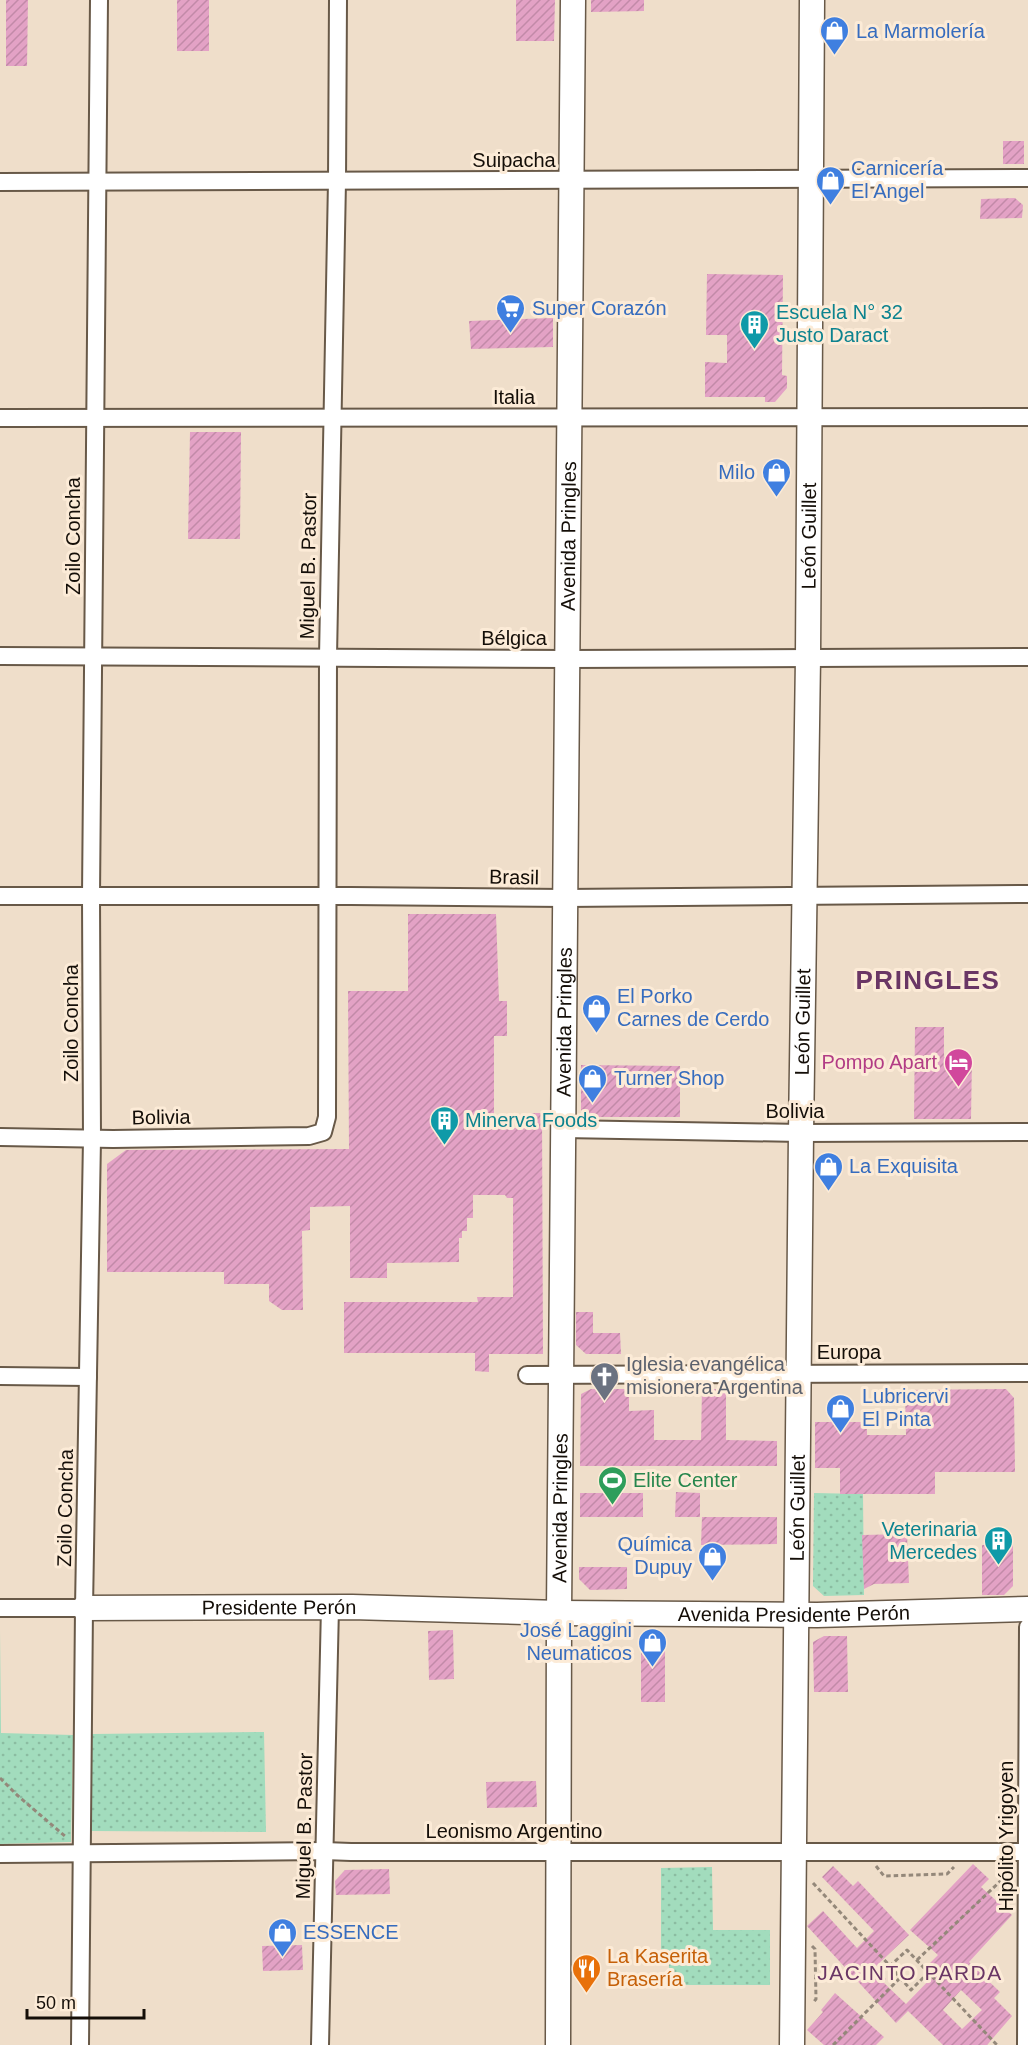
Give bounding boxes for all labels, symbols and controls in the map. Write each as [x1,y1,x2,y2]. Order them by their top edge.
shop icon: La Marmolería [819,15,851,57]
place label: La Marmolería [856,20,986,42]
street label: Suipacha [472,149,557,171]
place label: Carnicería El Angel [851,157,944,202]
shop icon: Carnicería El Angel [814,164,846,206]
supermarket icon: Super Corazón [495,292,527,334]
place label: Super Corazón [532,297,667,319]
place label: Escuela N° 32 Justo Daract [776,301,903,346]
building icon: Escuela N° 32 Justo Daract [739,308,771,350]
street label: Italia [493,386,536,408]
shop icon: Milo [760,456,792,498]
street label: Avenida Pringles [557,461,580,611]
place label: Milo [718,461,755,483]
street label: Zoilo Concha [62,476,84,595]
street label: León Guillet [797,482,820,590]
street label: Miguel B. Pastor [296,492,320,640]
street label: Bélgica [481,627,548,649]
street label: Brasil [489,866,539,888]
street label: Avenida Pringles [552,947,576,1097]
street label: Zoilo Concha [60,963,82,1082]
district label: PRINGLES [856,965,1000,995]
street label: León Guillet [791,968,814,1076]
place label: El Porko Carnes de Cerdo [617,985,769,1030]
shop icon: El Porko Carnes de Cerdo [580,992,612,1034]
hotel icon: Pompo Apart [942,1046,974,1088]
place label: Pompo Apart [821,1051,937,1073]
shop icon: Turner Shop [577,1062,609,1104]
place label: Turner Shop [614,1067,724,1089]
street label: Bolivia [766,1100,825,1122]
building icon: Minerva Foods [428,1104,460,1146]
street label: Bolivia [131,1105,192,1129]
place label: Minerva Foods [465,1109,597,1131]
shop icon: La Exquisita [812,1150,844,1192]
place label: La Exquisita [849,1155,959,1177]
street label: Europa [817,1341,882,1363]
place label: Iglesia evangélica misionera Argentina [626,1353,804,1398]
church icon: Iglesia evangélica misionera Argentina [589,1360,621,1402]
place label: Lubricervi El Pinta [862,1385,949,1430]
shop icon: Lubricervi El Pinta [825,1392,857,1434]
street label: Avenida Pringles [548,1433,572,1583]
street label: Zoilo Concha [53,1448,77,1567]
street label: León Guillet [786,1454,809,1562]
sports icon: Elite Center [596,1464,628,1506]
place label: Elite Center [633,1469,738,1491]
place label: Veterinaria Mercedes [881,1518,978,1563]
building icon: Veterinaria Mercedes [982,1524,1014,1566]
place label: Química Dupuy [618,1533,693,1578]
shop icon: Química Dupuy [697,1540,729,1582]
street label: Presidente Perón [202,1596,356,1619]
street label: Avenida Presidente Perón [678,1601,910,1626]
place label: José Laggini Neumaticos [520,1619,632,1664]
shop icon: José Laggini Neumaticos [637,1626,669,1668]
street label: Miguel B. Pastor [292,1752,316,1900]
street label: Hipólito Yrigoyen [995,1761,1017,1911]
street label: Leonismo Argentino [426,1820,602,1842]
shop icon: ESSENCE [266,1916,298,1958]
place label: ESSENCE [303,1921,399,1943]
place label: La Kaserita Brasería [607,1945,709,1990]
restaurant icon: La Kaserita Brasería [570,1952,602,1994]
district label: JACINTO PARDA [817,1961,1003,1984]
scale bar [27,1982,144,2020]
text: 50 m [36,1993,76,2013]

